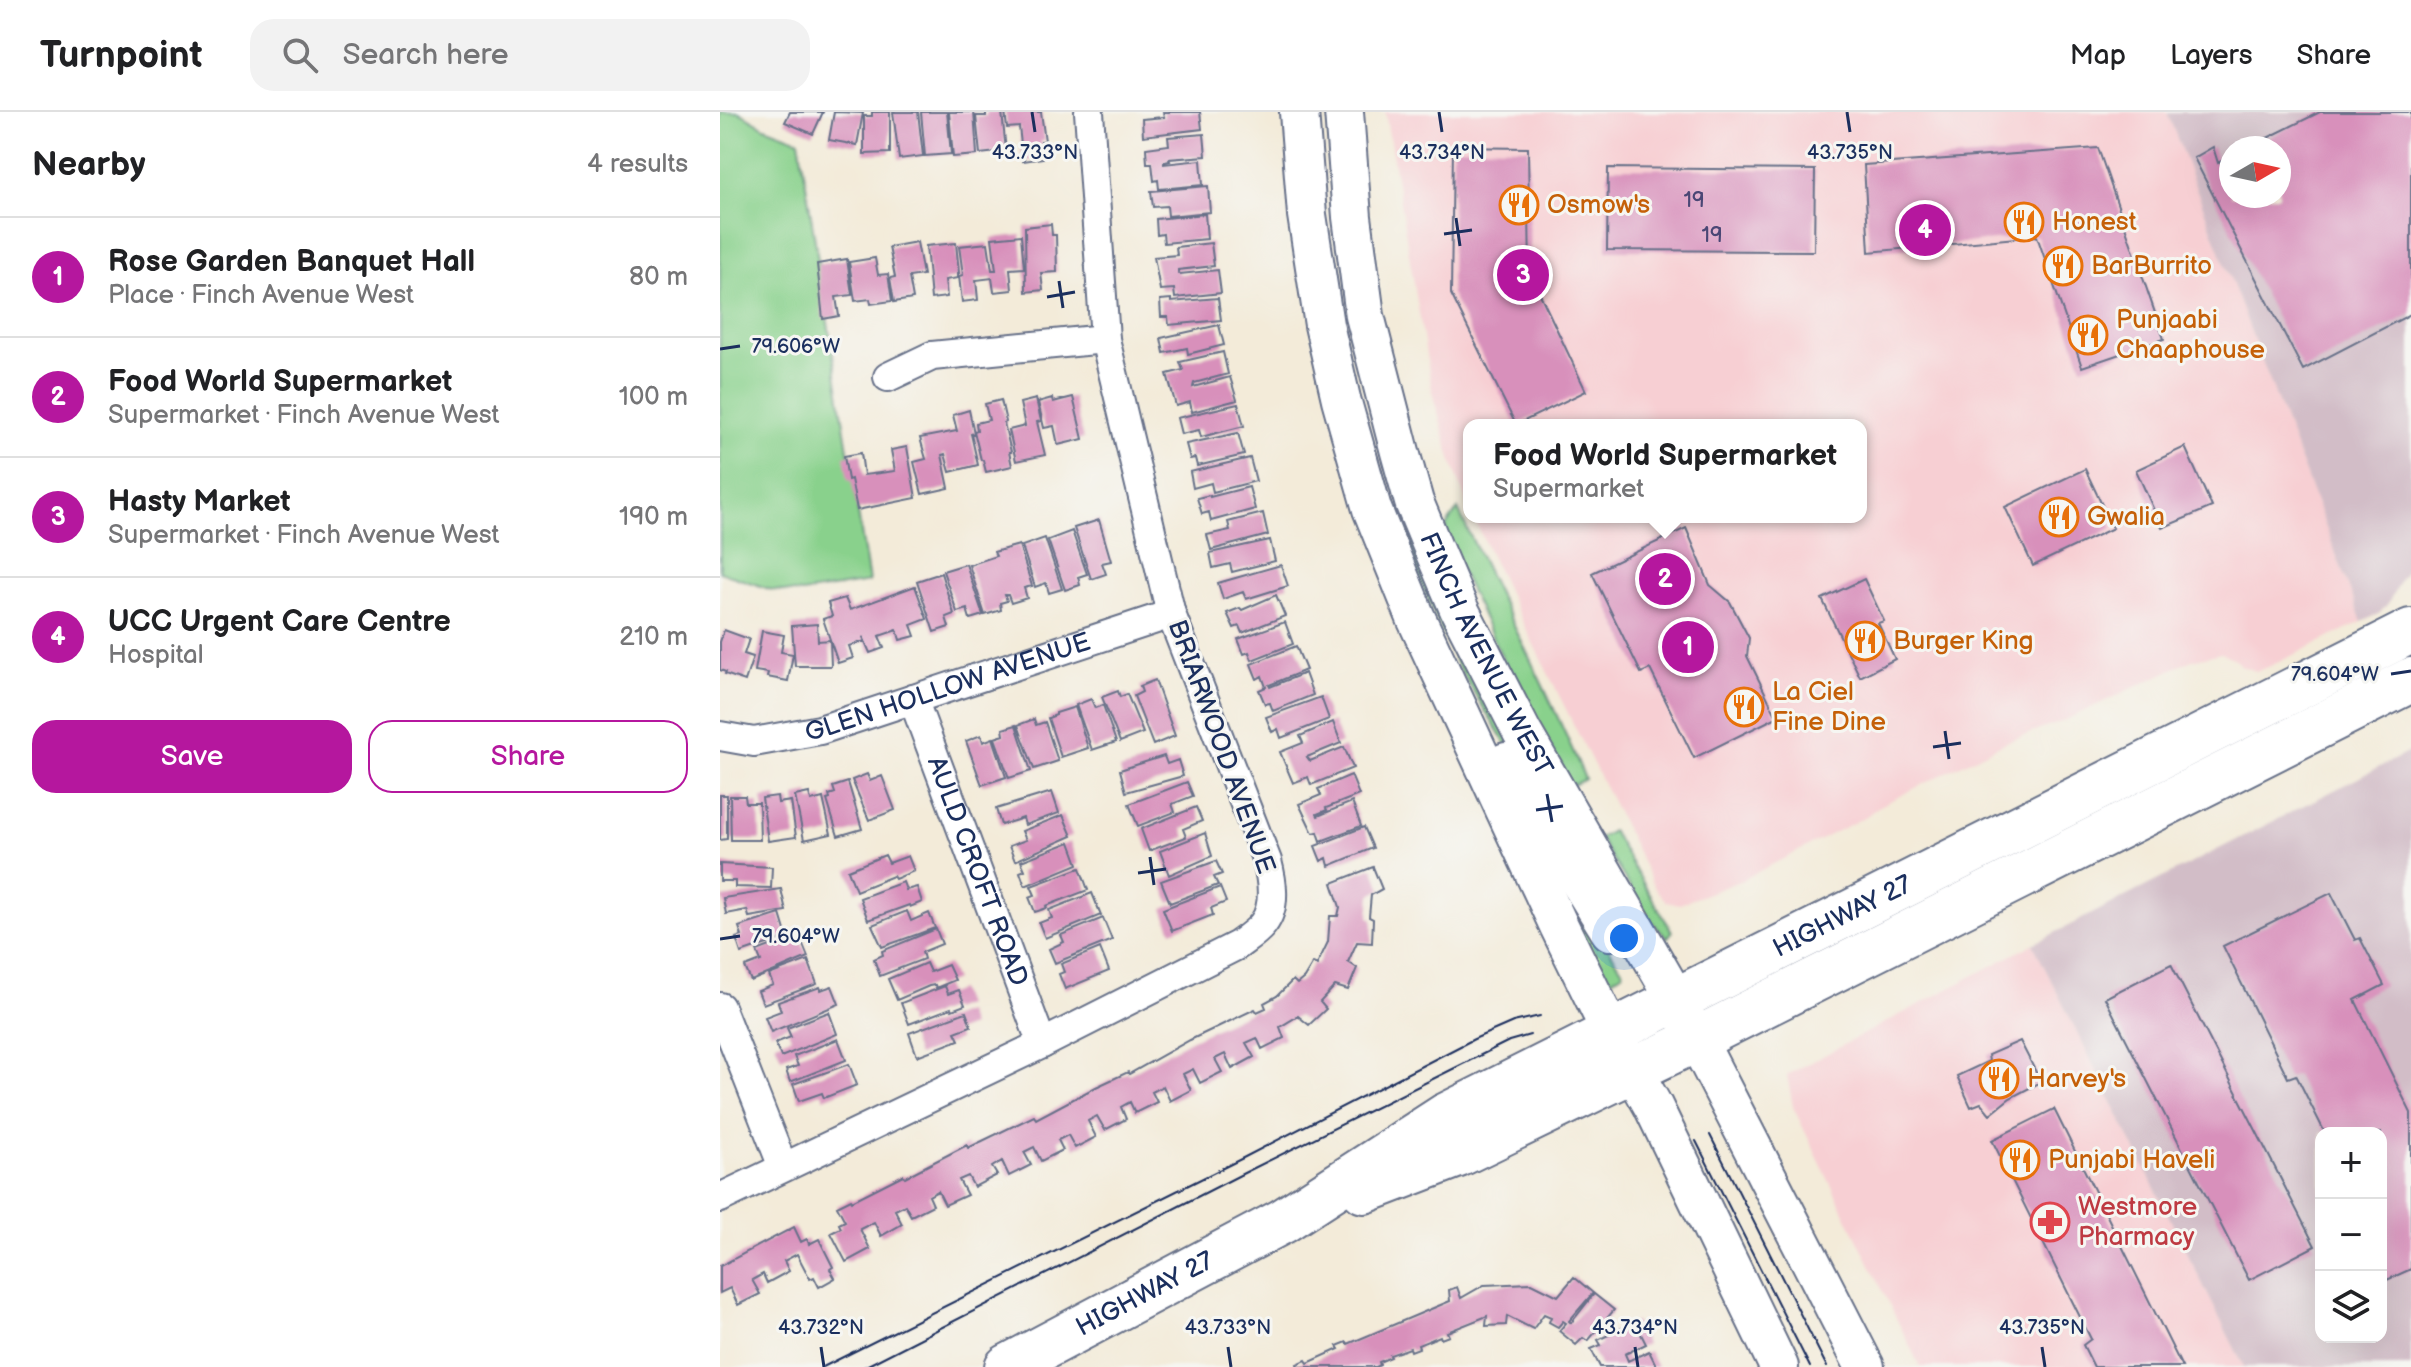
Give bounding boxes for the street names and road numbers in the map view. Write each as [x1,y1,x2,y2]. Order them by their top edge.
street label: FINCH AVENUE WEST [1413,528,1560,782]
street label: BRIARWOOD AVENUE [1161,616,1281,878]
street label: GLEN HOLLOW AVENUE [803,626,1094,748]
street label: AULD CROFT ROAD [920,752,1034,990]
street label: HIGHWAY 27 [1768,869,1917,964]
street label: HIGHWAY 27 [1071,1245,1219,1343]

